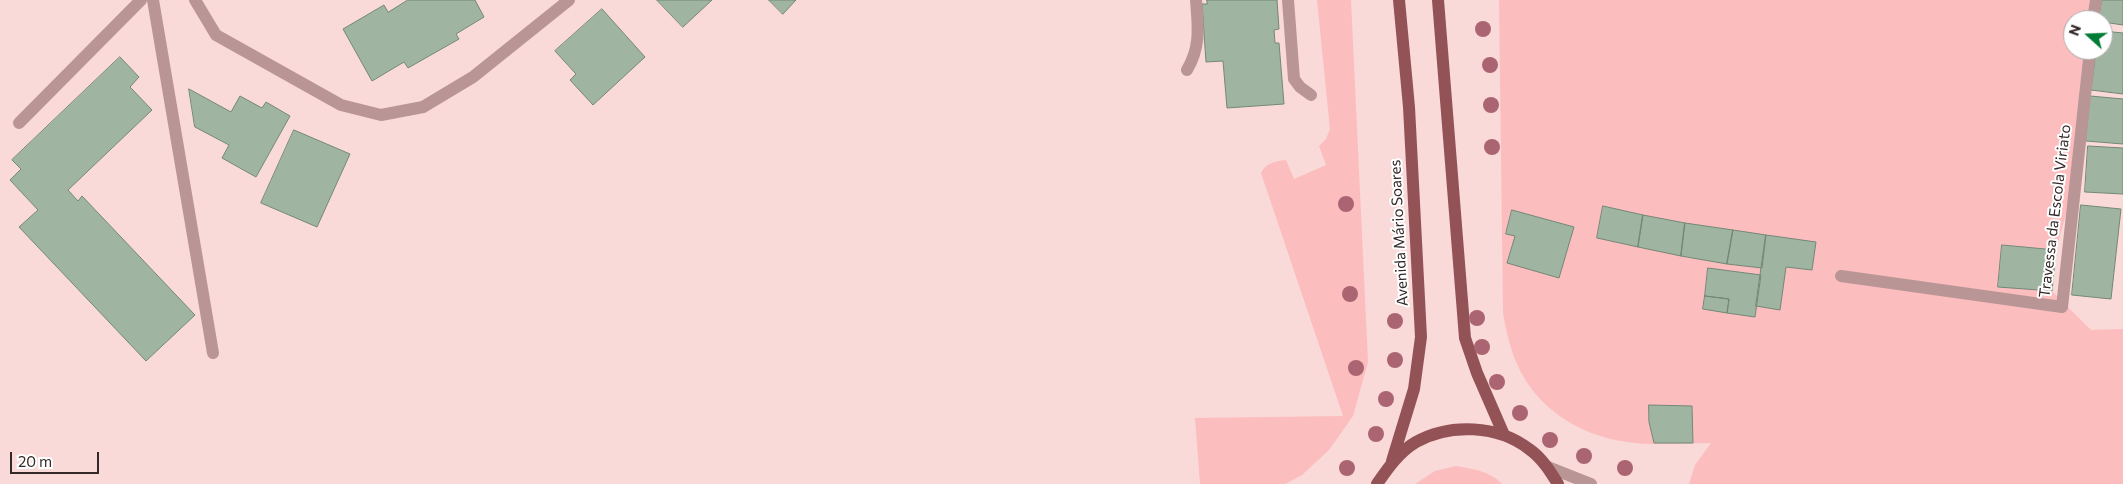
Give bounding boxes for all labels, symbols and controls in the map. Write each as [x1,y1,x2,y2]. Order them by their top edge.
north arrow [2063,10,2113,60]
text: N [2065,22,2084,38]
street label: Travessa da Escola Viriato [2035,123,2075,299]
street label: Avenida Mário Soares [1386,159,1412,307]
scale bar [12,442,101,474]
text: 20 m [18,452,52,470]

